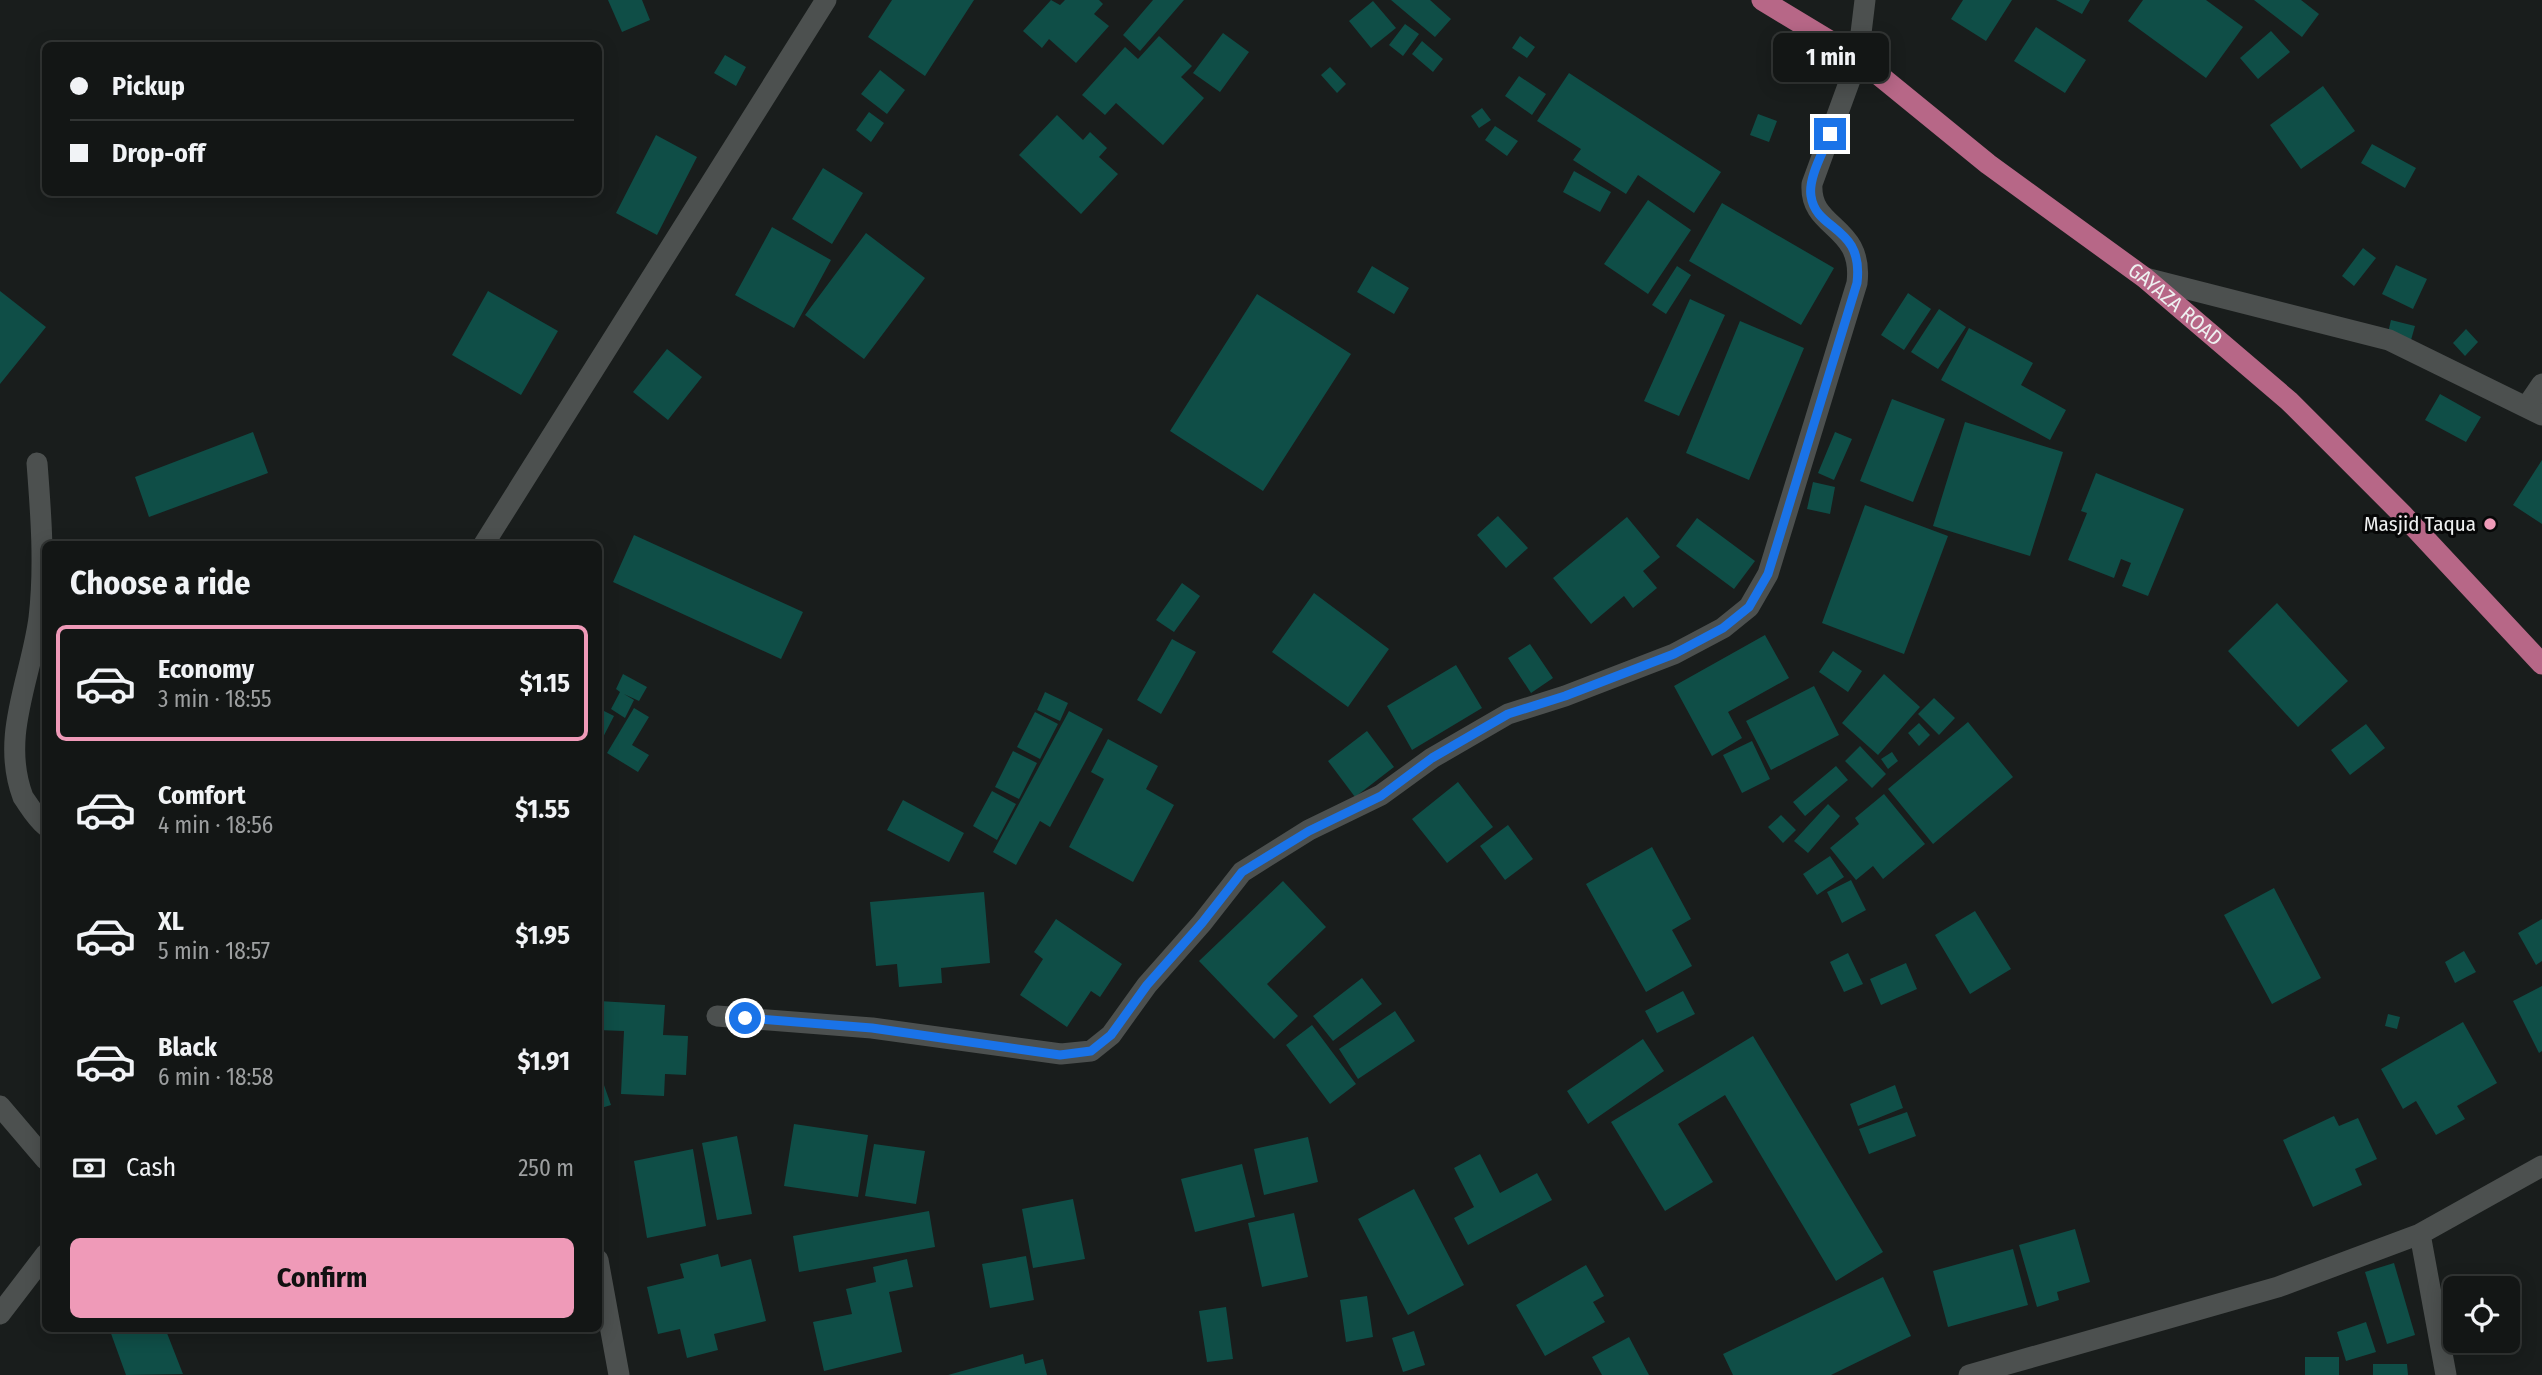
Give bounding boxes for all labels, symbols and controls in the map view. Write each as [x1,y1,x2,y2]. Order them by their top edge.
callout: 1 min [1772,32,1888,82]
text: 1 min [1806,43,1856,71]
text: Pickup [112,71,185,102]
route end [1814,118,1846,150]
text: Drop-off [112,138,205,169]
street label: GAYAZA ROAD [2123,257,2228,352]
place label: Masjid Taqua [2364,511,2476,537]
marker: Masjid Taqua [2482,516,2498,532]
text: Choose a ride [70,564,251,602]
icon: car [74,652,137,715]
text: Economy [158,654,254,685]
text: $1.15 [520,668,570,699]
text: 3 min · 18:55 [158,685,272,713]
icon: car [74,778,137,841]
text: Comfort [158,780,246,811]
text: $1.55 [515,794,570,825]
text: 4 min · 18:56 [158,811,273,839]
icon: car [74,904,137,967]
text: XL [158,906,184,937]
text: $1.95 [515,920,570,951]
text: 5 min · 18:57 [158,937,270,965]
route start [729,1002,761,1034]
icon: car [74,1030,137,1093]
text: Black [158,1032,217,1063]
text: $1.91 [518,1046,570,1077]
text: 6 min · 18:58 [158,1063,274,1091]
icon: cash [70,1149,108,1187]
text: Cash [126,1152,176,1183]
text: 250 m [518,1154,574,1182]
button: Confirm [70,1238,574,1318]
map controls [2443,1276,2520,1353]
button: locate [2443,1276,2520,1353]

